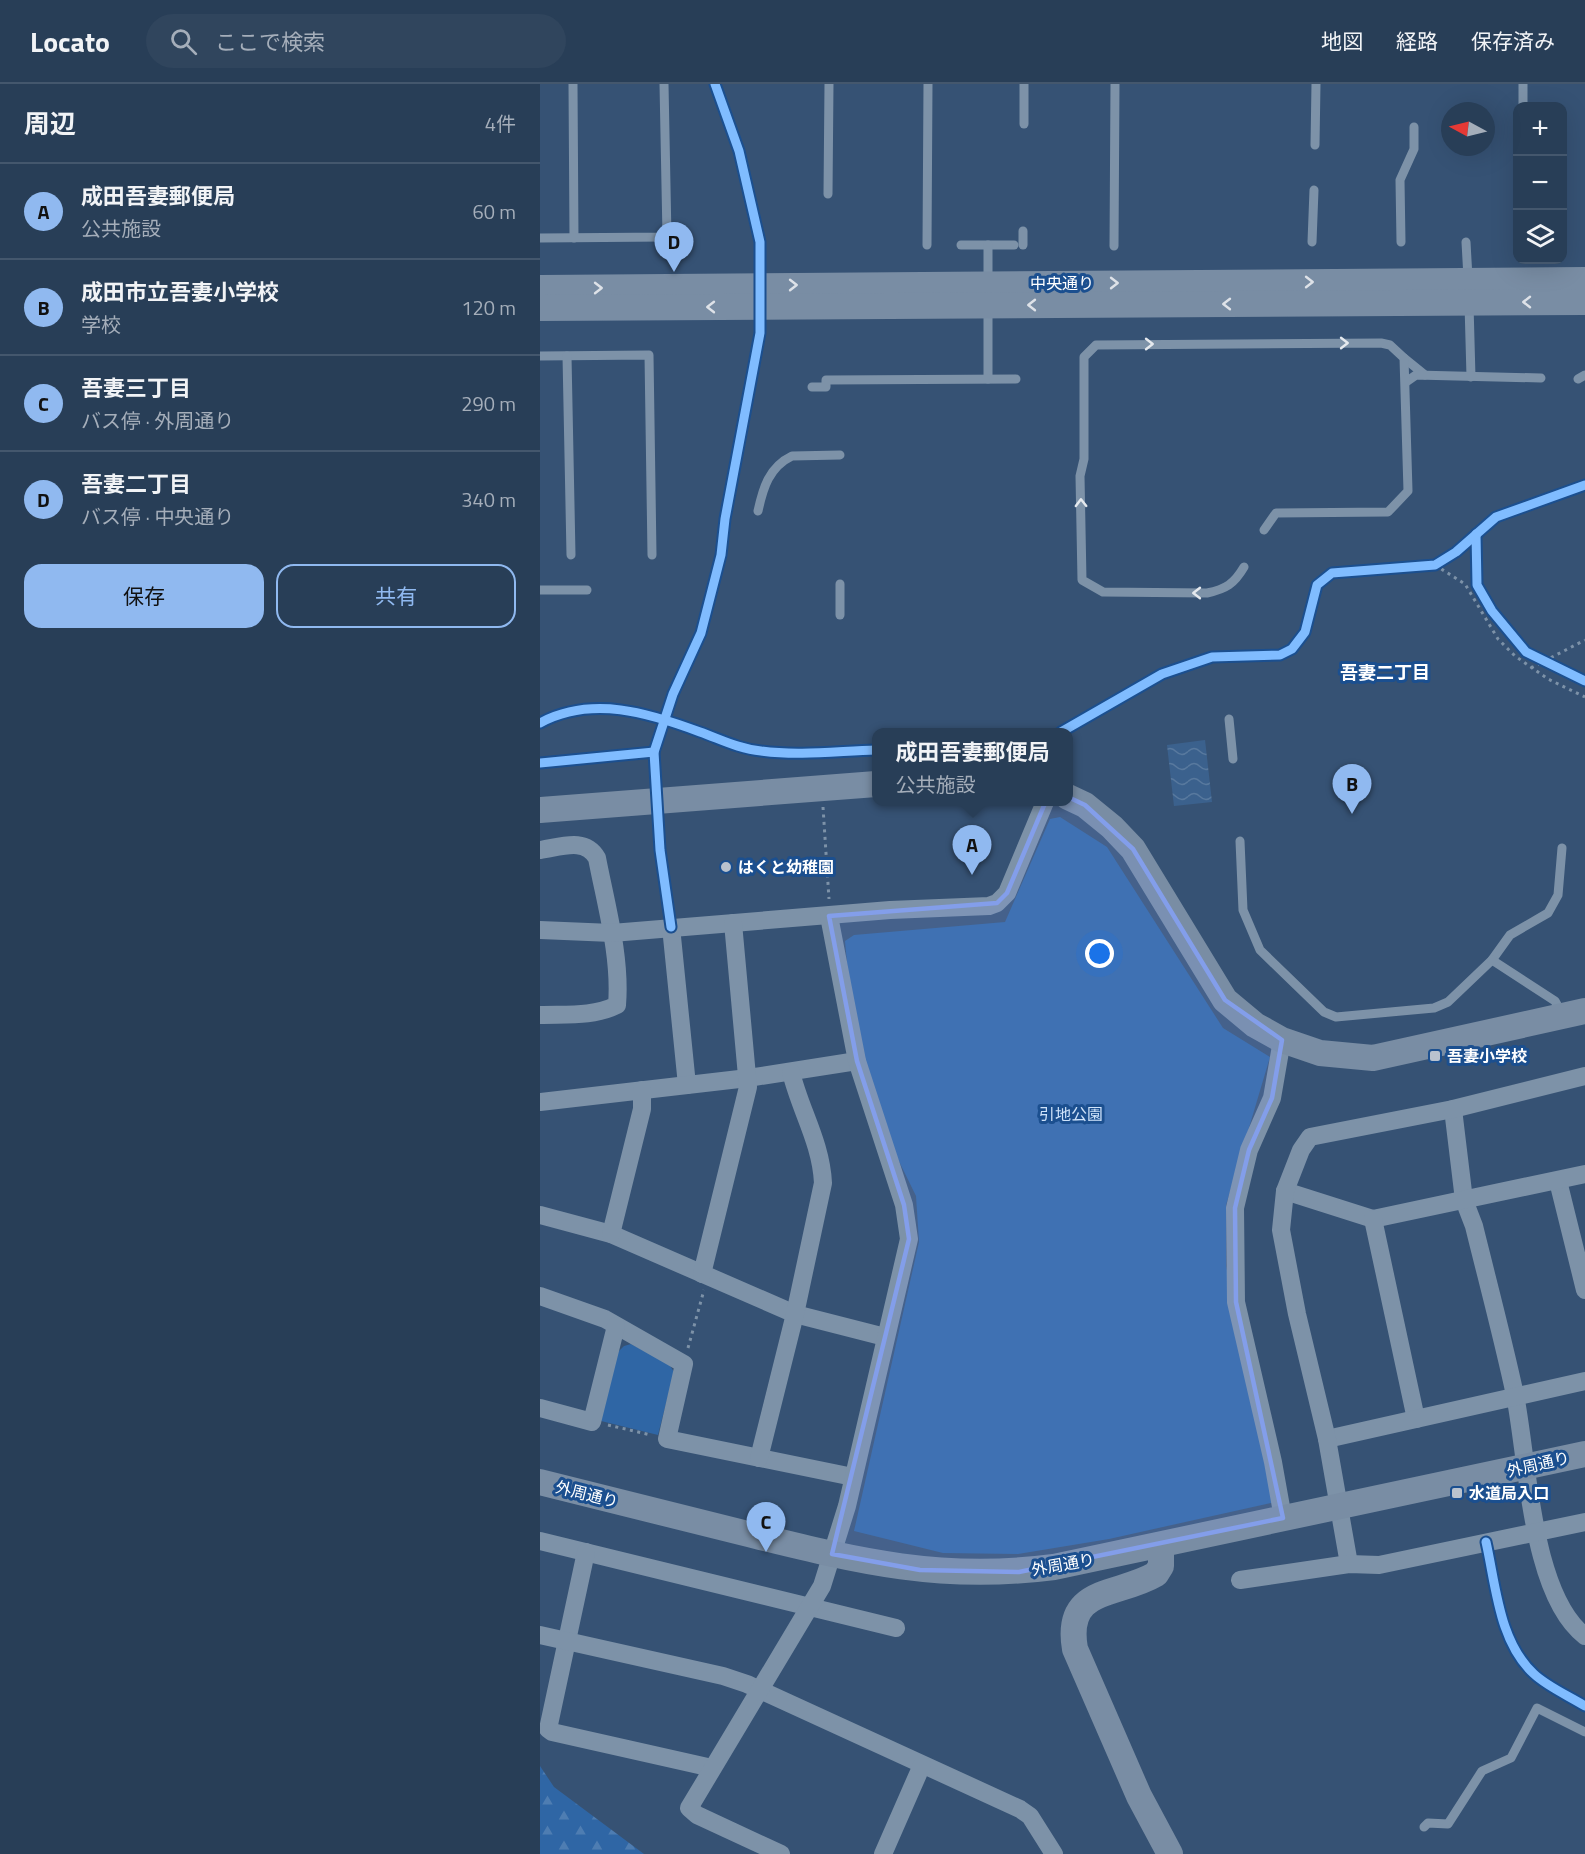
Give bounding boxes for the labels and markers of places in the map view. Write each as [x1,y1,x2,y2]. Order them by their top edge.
pin: D [654,222,694,272]
pin: B [1332,764,1372,814]
pin: A [952,826,992,875]
place label: はくと幼稚園 [738,855,834,879]
marker: はくと幼稚園 [719,860,733,874]
place label: 吾妻小学校 [1447,1044,1527,1068]
marker: 吾妻小学校 [1428,1049,1442,1063]
place label: 水道局入口 [1469,1481,1549,1505]
marker: 水道局入口 [1450,1486,1464,1500]
pin: C [746,1502,786,1552]

